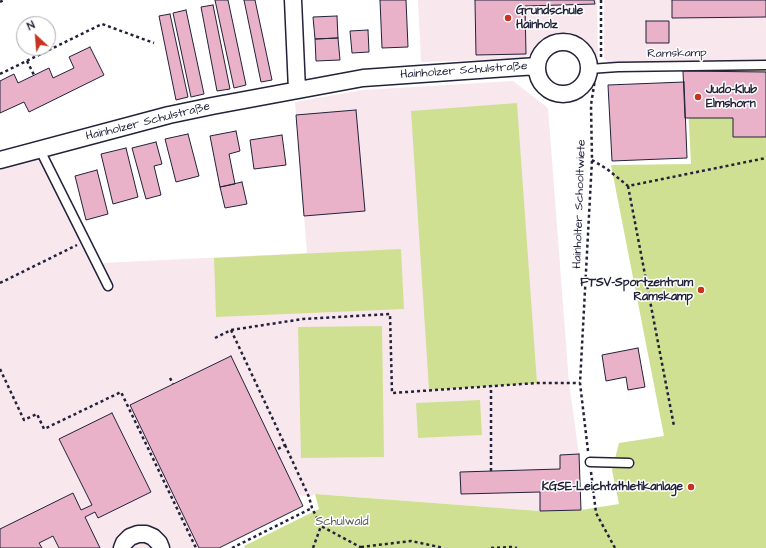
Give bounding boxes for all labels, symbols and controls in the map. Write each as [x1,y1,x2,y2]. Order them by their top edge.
place label: Grundschule Hainholz [516,4,583,32]
marker: Grundschule Hainholz [503,13,513,23]
north arrow [16,16,56,56]
text: N [25,17,37,34]
street label: Ramskamp [647,46,707,62]
street label: Hainholzer Schulstraße [400,59,528,83]
place label: Judo-Klub Elmshorn [706,83,757,111]
marker: Judo-Klub Elmshorn [693,92,703,102]
street label: Hainholzer Schulstraße [84,100,212,144]
street label: Hainholter Schooltwiete [571,139,589,269]
place label: FTSV-Sportzentrum Ramskamp [580,276,693,304]
marker: FTSV-Sportzentrum Ramskamp [696,285,706,295]
place label: KGSE-Leichtathletikanlage [542,480,683,494]
marker: KGSE-Leichtathletikanlage [686,482,696,492]
park label: Schulwald [315,515,369,529]

